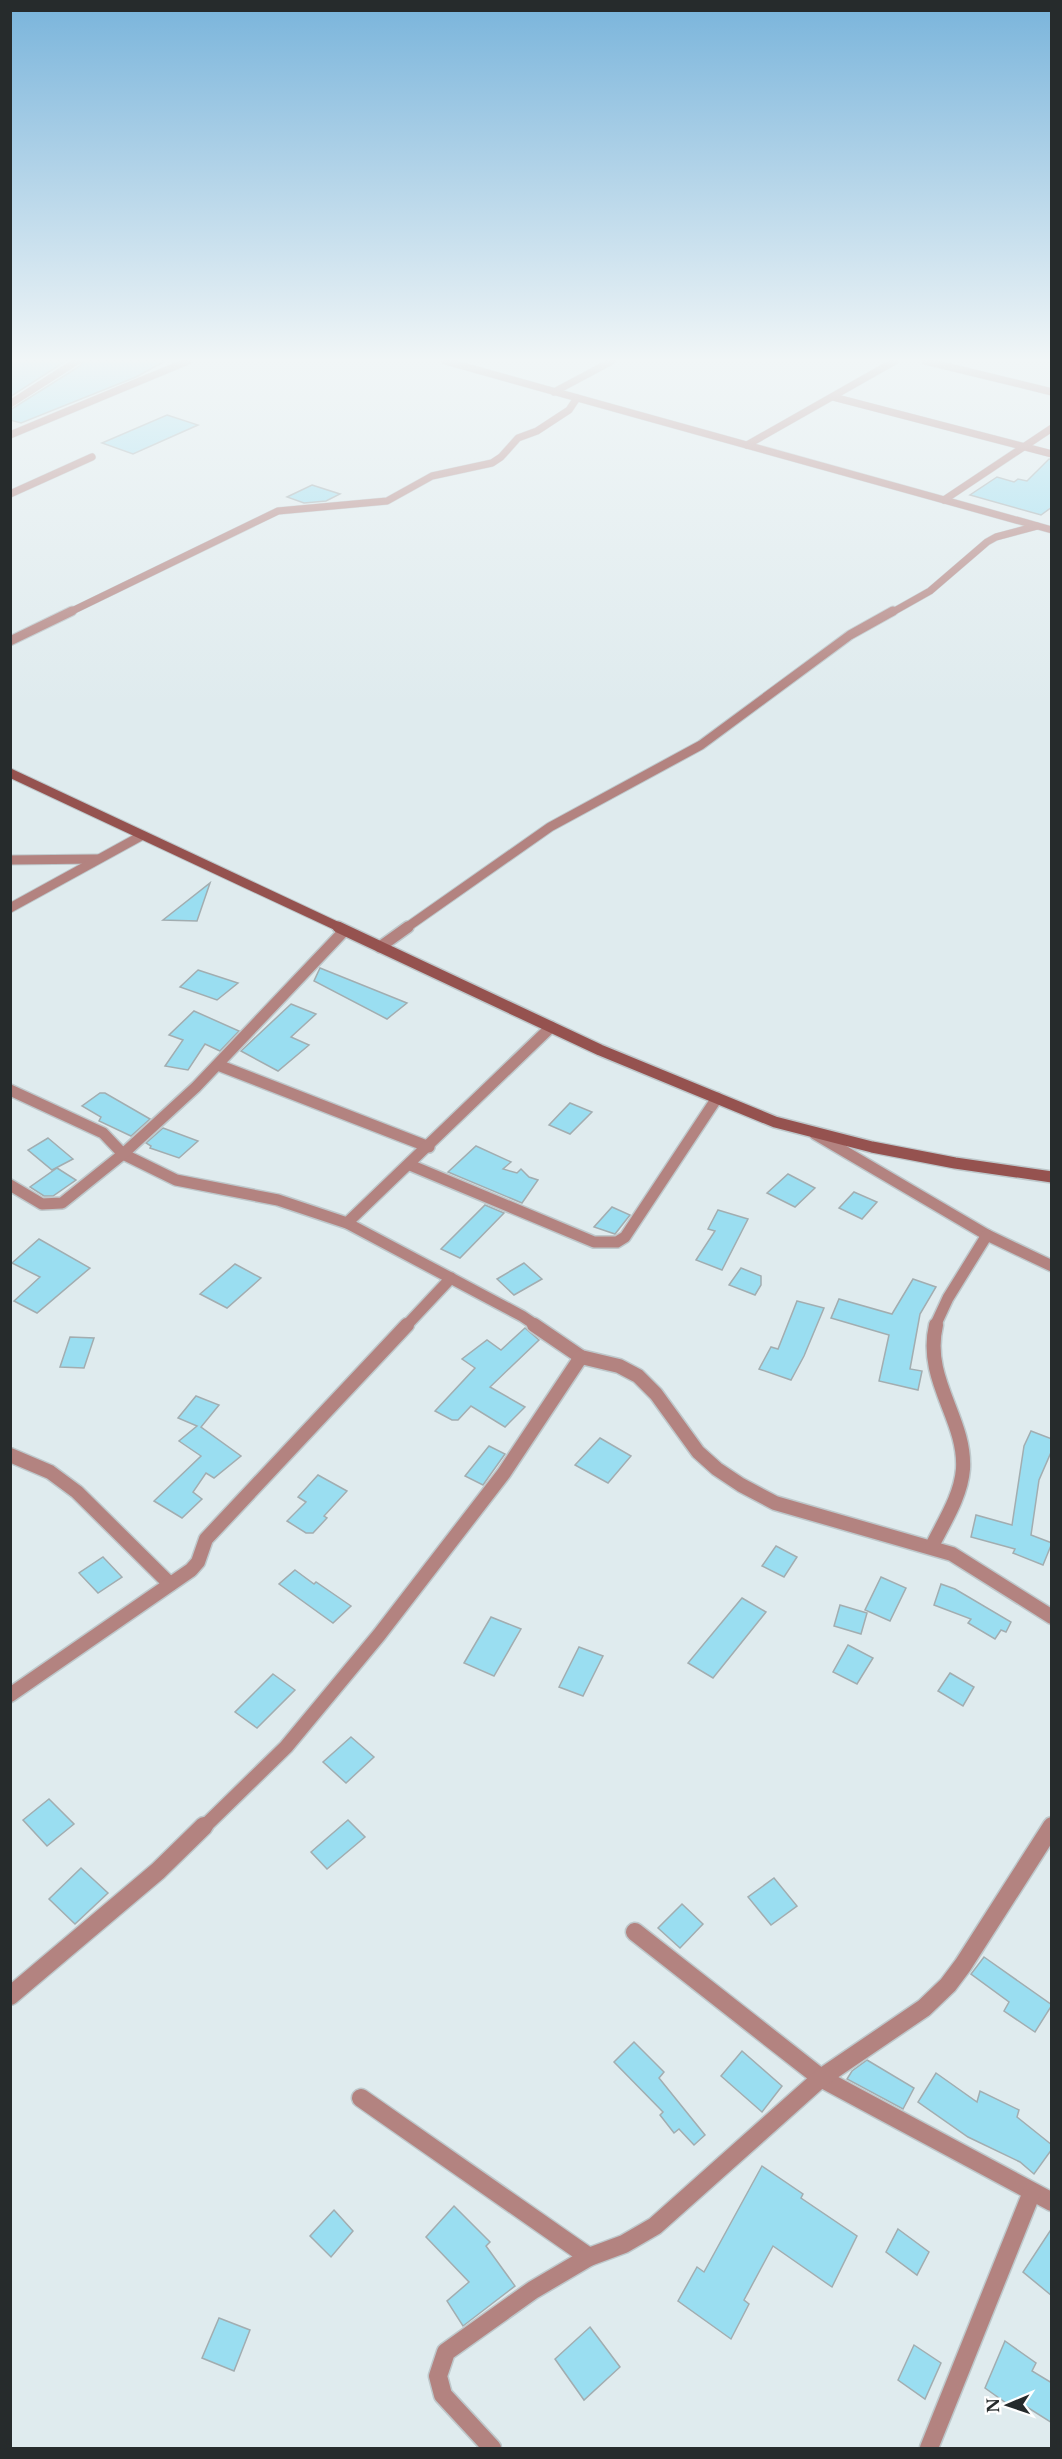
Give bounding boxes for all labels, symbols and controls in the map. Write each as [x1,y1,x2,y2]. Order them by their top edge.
north arrow [978,2375,1038,2435]
text: N [983,2398,1003,2413]

